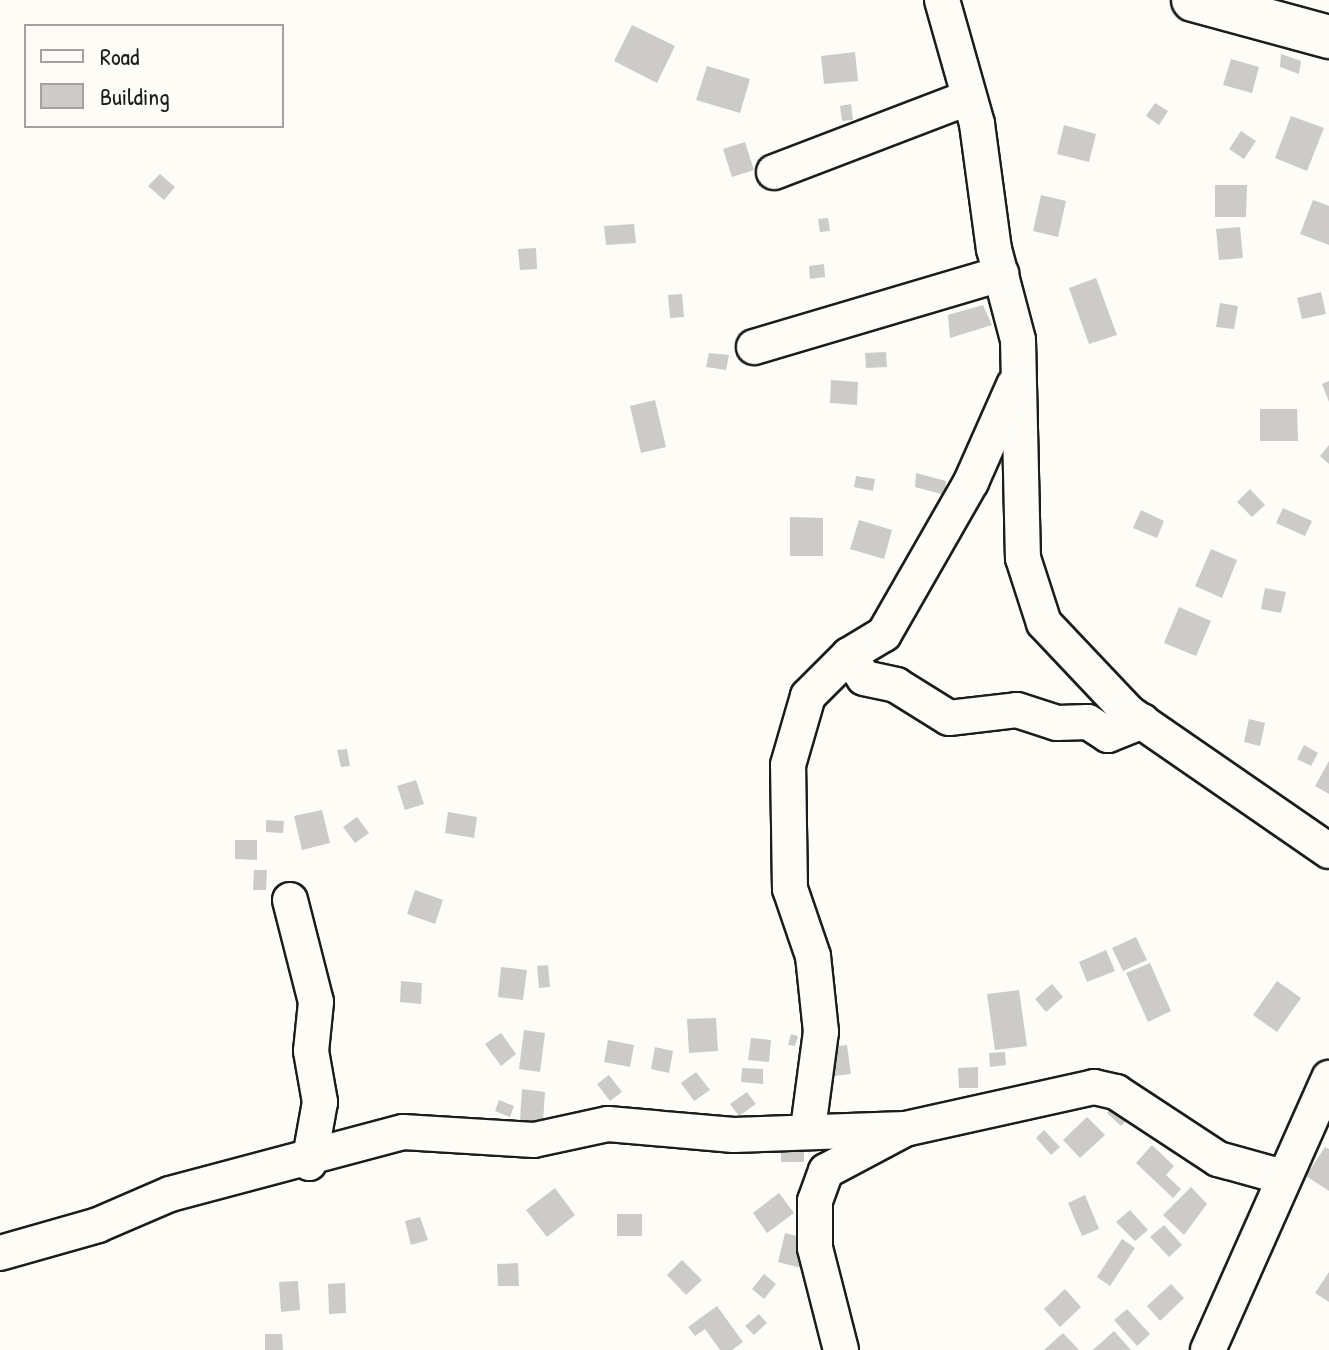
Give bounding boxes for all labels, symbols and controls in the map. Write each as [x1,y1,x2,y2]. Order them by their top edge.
legend [24,24,284,128]
text: Road [100,40,139,72]
text: Building [100,80,170,112]

